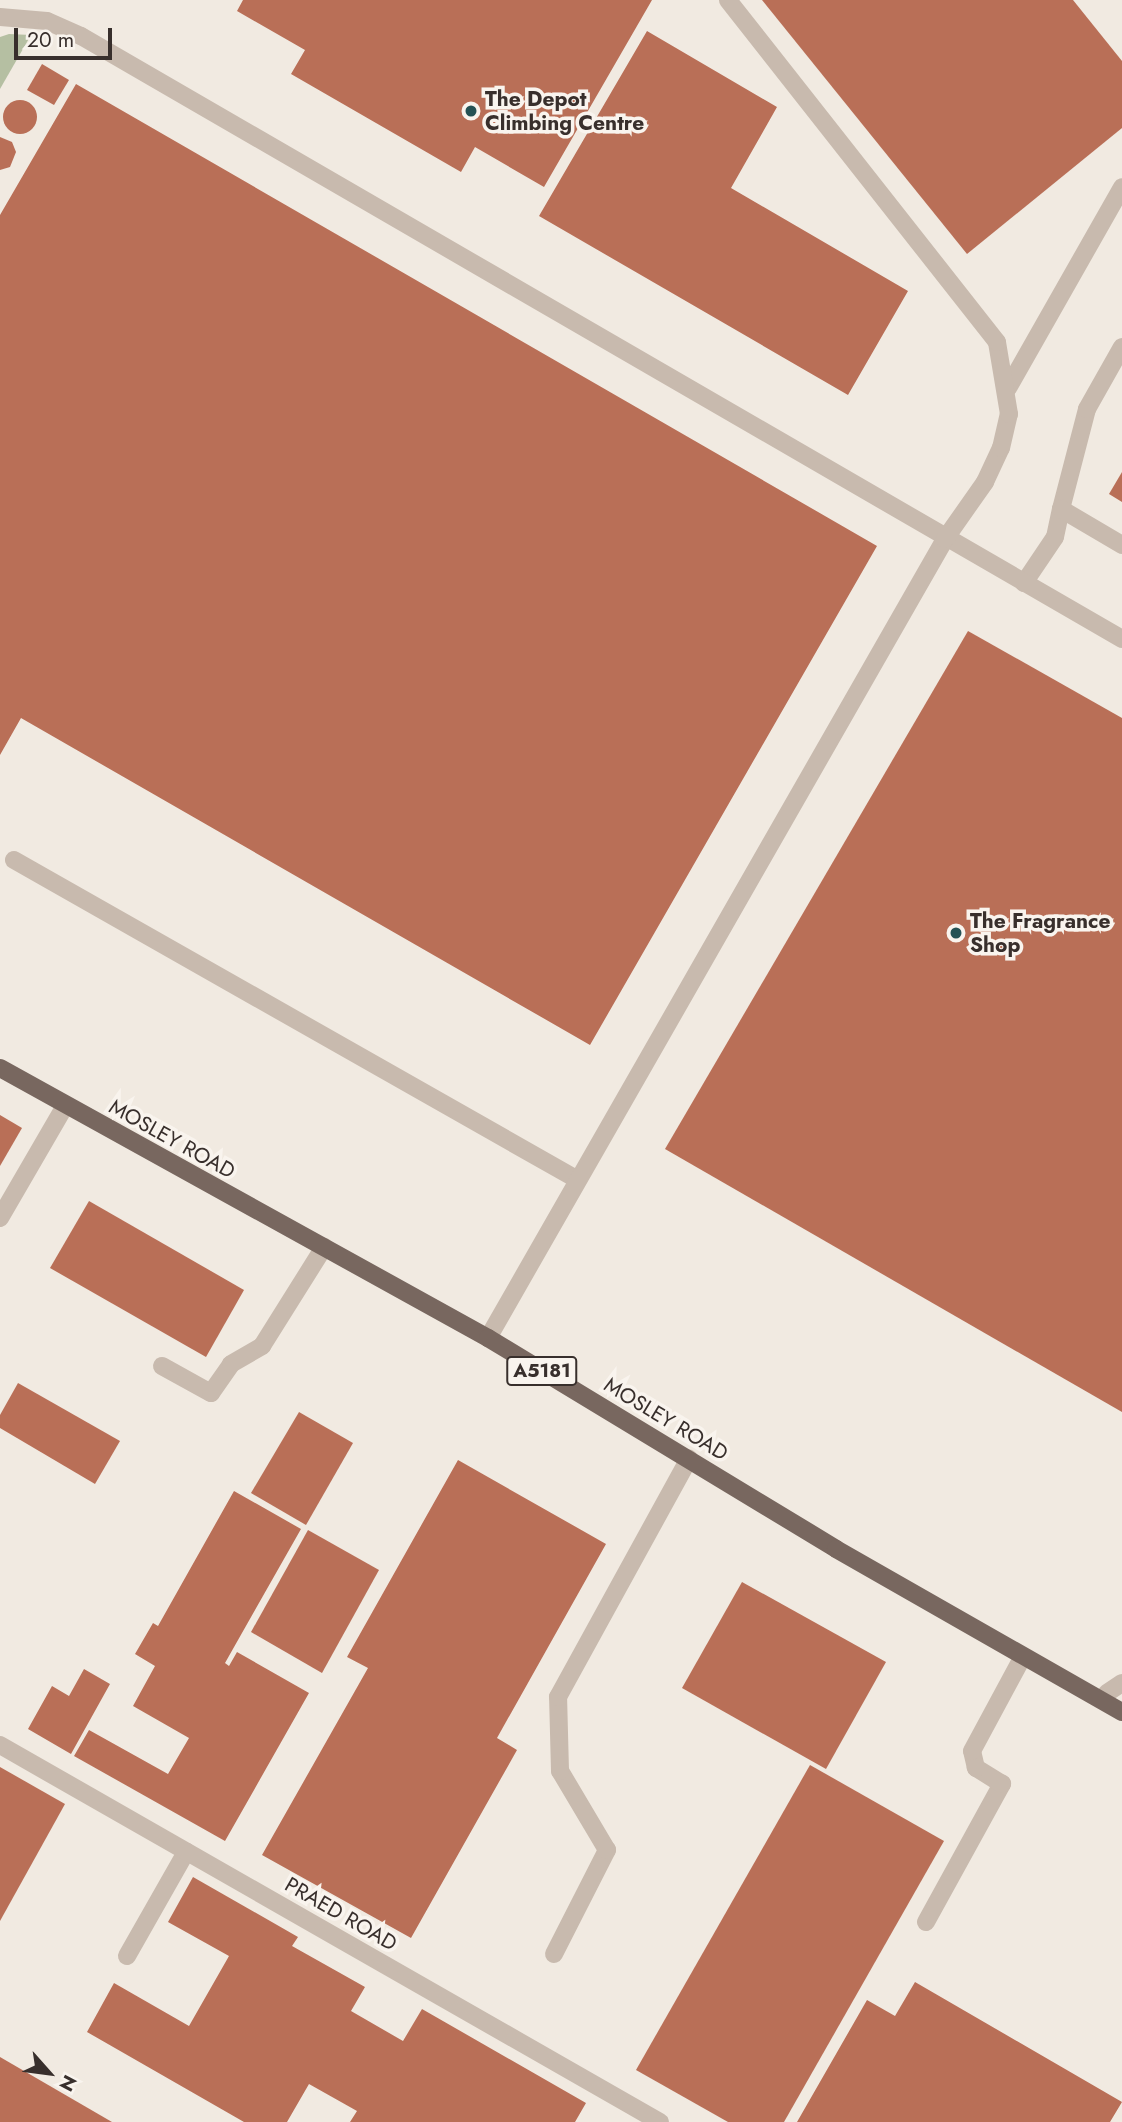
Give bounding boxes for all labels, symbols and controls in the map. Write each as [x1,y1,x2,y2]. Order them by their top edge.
scale bar [18,14,116,58]
text: 20 m [27,25,74,55]
place label: The Depot Climbing Centre [485,86,644,136]
marker: The Depot Climbing Centre [463,103,479,119]
place label: The Fragrance Shop [970,908,1110,958]
marker: The Fragrance Shop [948,925,964,941]
street label: MOSLEY ROAD [105,1094,239,1184]
road number: A5181 [505,1356,579,1386]
street label: MOSLEY ROAD [599,1372,733,1466]
street label: PRAED ROAD [281,1872,401,1956]
north arrow [14,2038,84,2108]
text: N [53,2070,83,2096]

